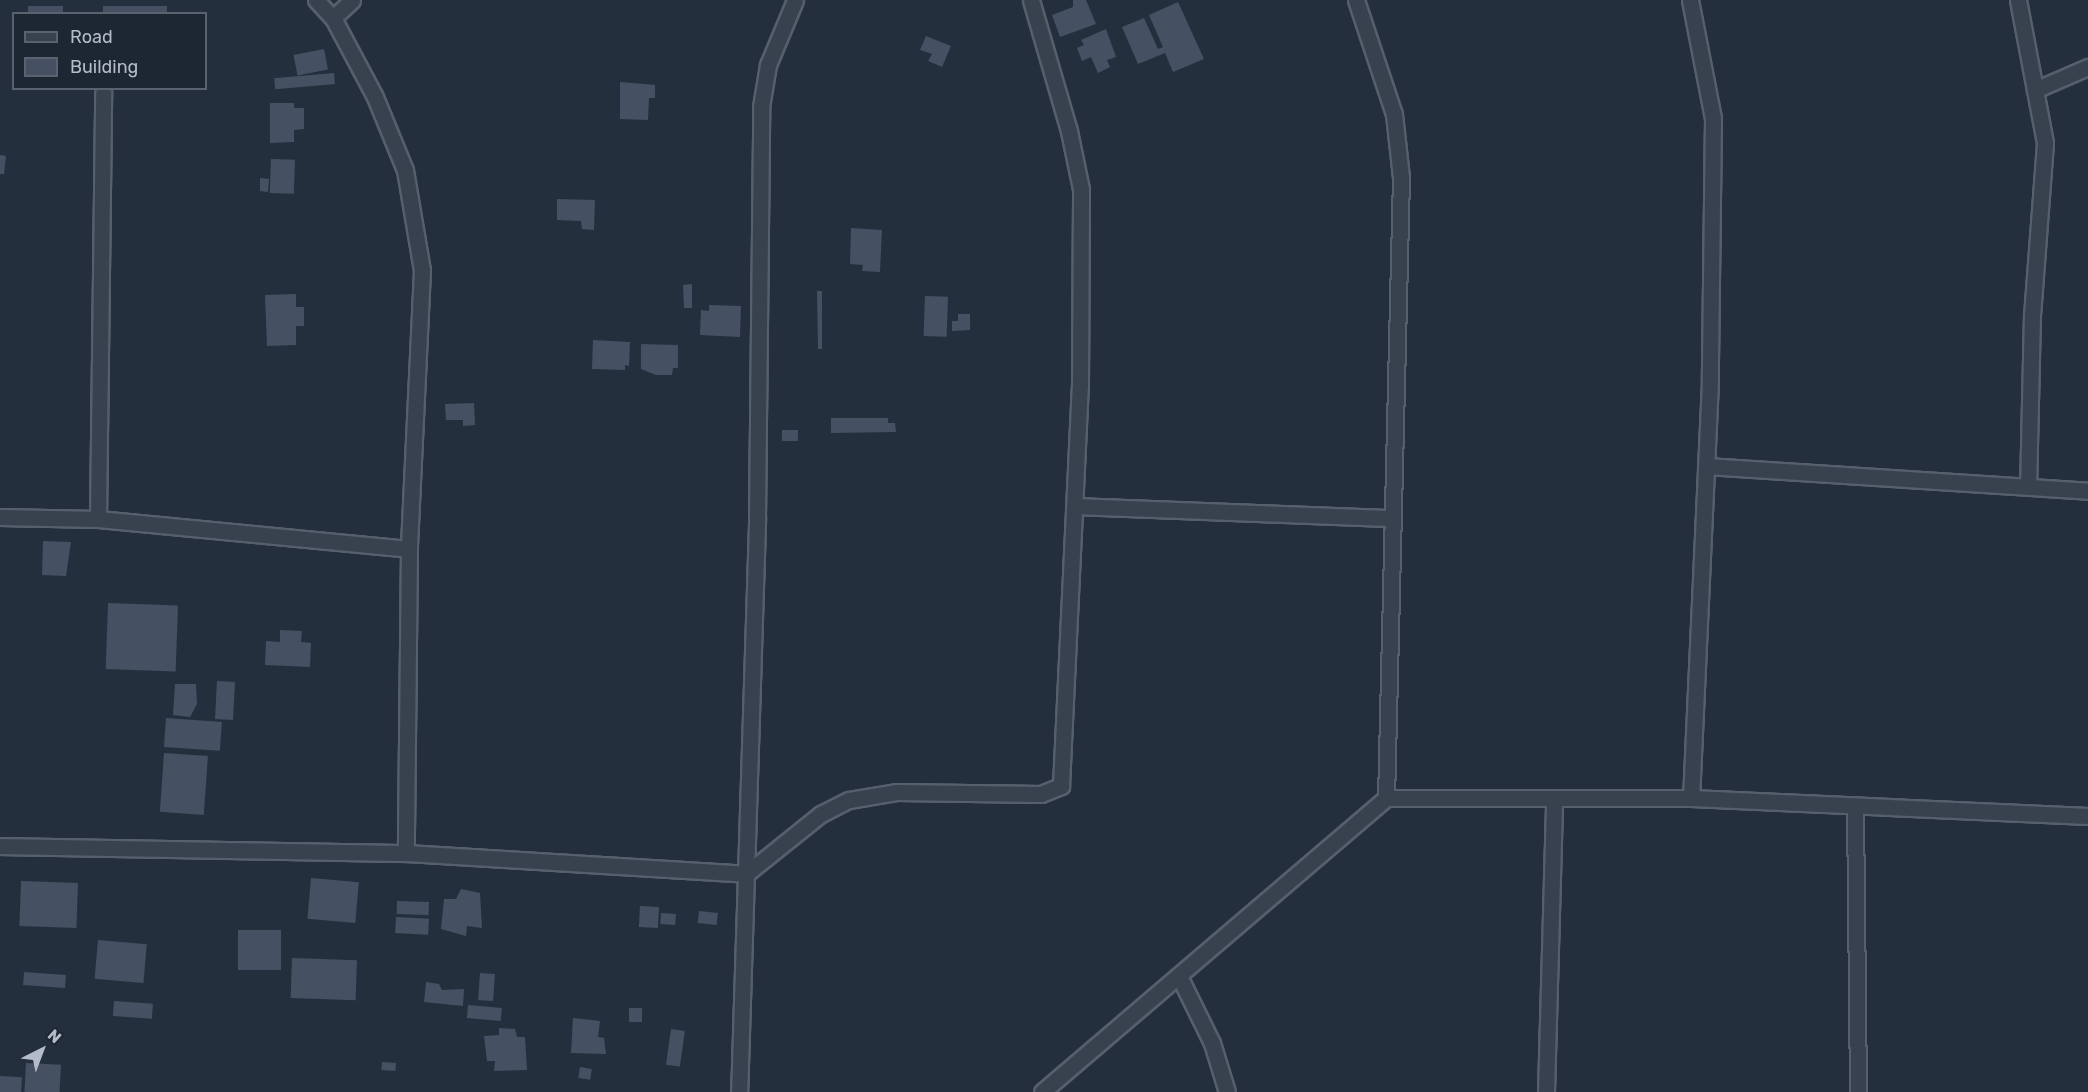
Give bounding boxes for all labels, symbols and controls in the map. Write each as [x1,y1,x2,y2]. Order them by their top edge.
legend [12,12,207,90]
text: Road [70,26,113,48]
text: Building [70,56,138,78]
north arrow [12,1020,72,1080]
text: N [44,1025,65,1047]

